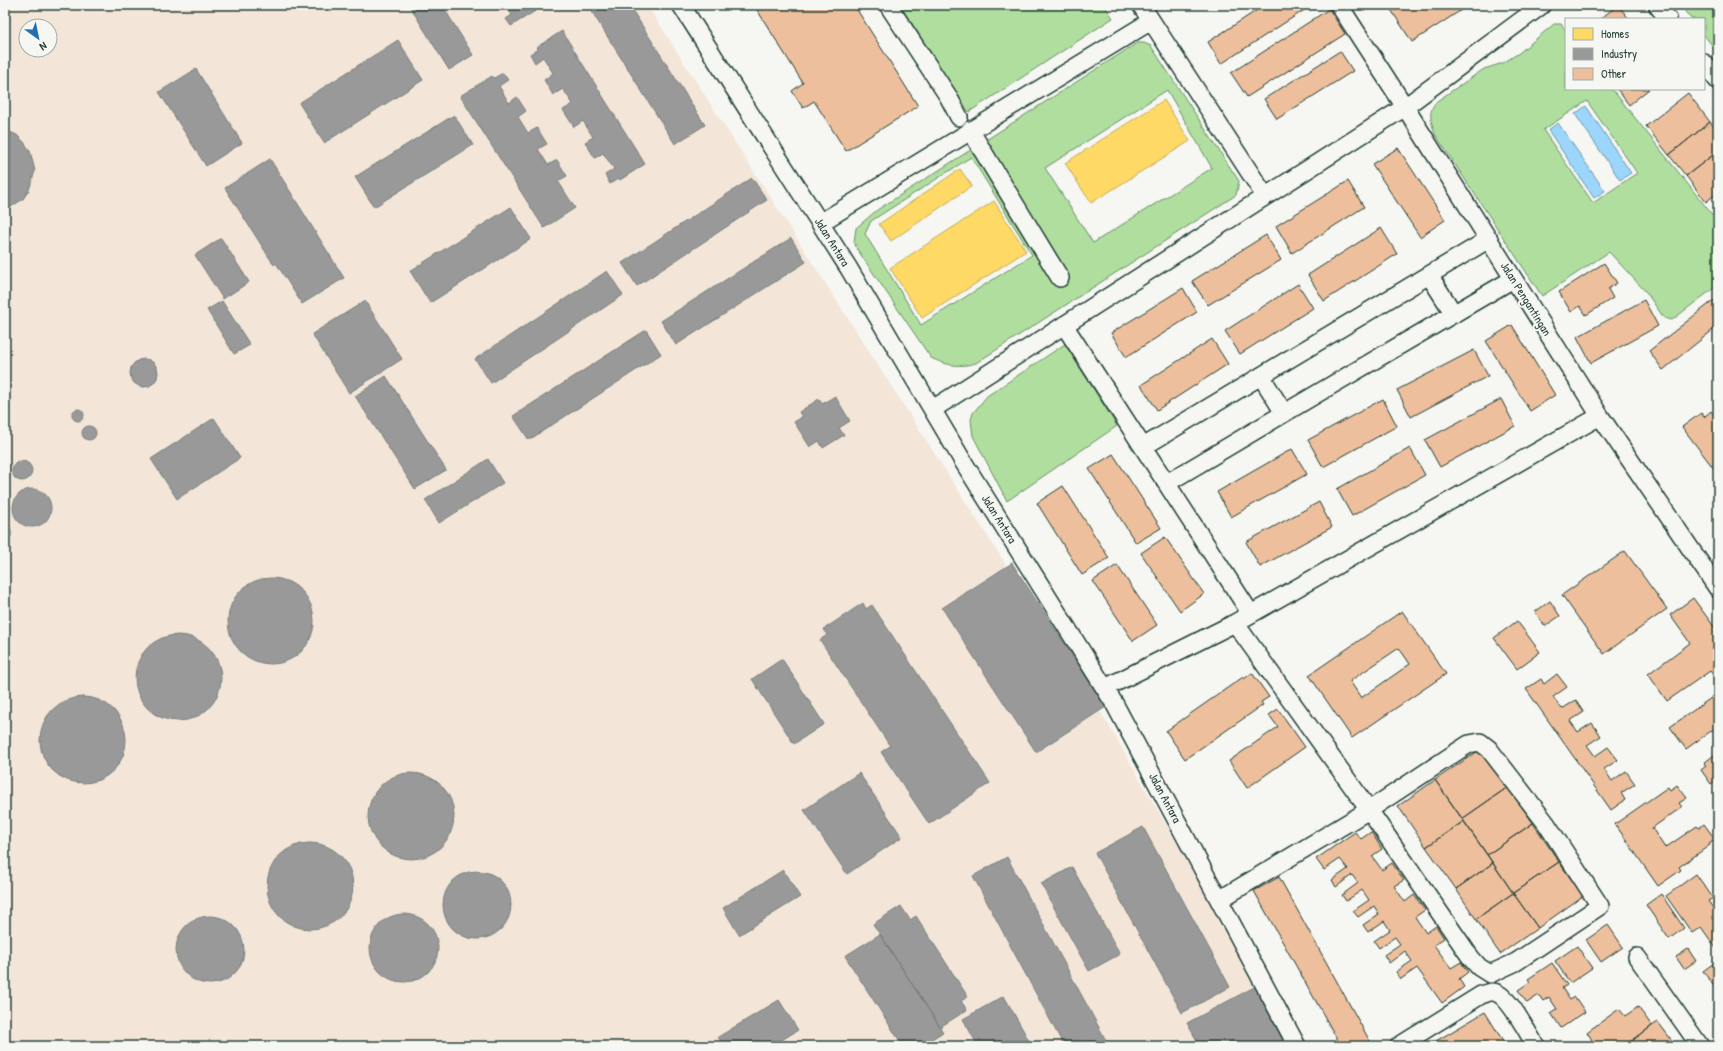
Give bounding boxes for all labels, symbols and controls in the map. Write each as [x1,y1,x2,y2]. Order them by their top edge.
north arrow [18,18,58,58]
legend [1565,18,1705,90]
text: Homes [1601,25,1629,42]
text: N [37,39,50,54]
text: Industry [1601,45,1637,62]
text: Other [1601,65,1627,82]
street label: Jalan Antara [811,214,854,270]
street label: Jalan Pengantingan [1497,258,1556,339]
street label: Jalan Antara [978,491,1021,547]
street label: Jalan Antara [1145,770,1186,826]

